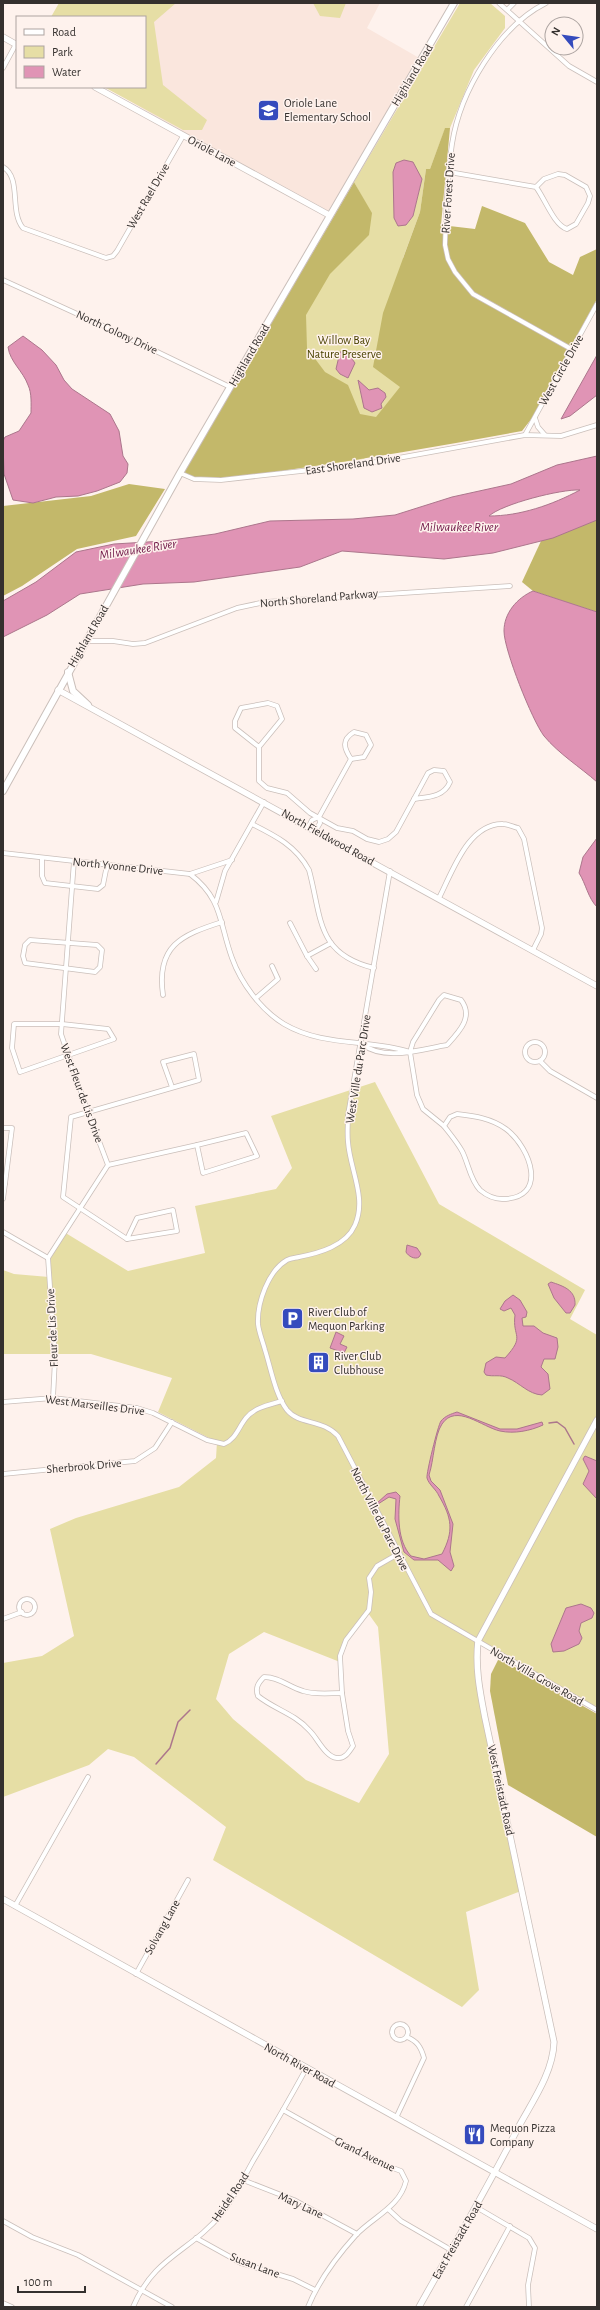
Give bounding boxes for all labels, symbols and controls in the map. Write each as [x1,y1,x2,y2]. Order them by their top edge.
legend [16,16,146,88]
north arrow [544,16,584,56]
text: N [549,25,562,37]
text: Road [52,26,76,38]
street label: Highland Road [389,42,435,108]
text: Park [52,46,73,58]
text: Water [52,66,81,78]
school or university icon: Oriole Lane Elementary School [255,97,281,123]
place label: Oriole Lane Elementary School [284,97,371,124]
street label: Oriole Lane [186,133,238,169]
street label: River Forest Drive [439,152,457,234]
street label: West Rael Drive [124,161,172,231]
street label: North Colony Drive [74,308,160,357]
street label: Highland Road [226,322,272,388]
street label: West Circle Drive [537,333,585,407]
park label: Willow Bay Nature Preserve [307,334,381,360]
street label: East Shoreland Drive [305,451,401,477]
water label: Milwaukee River [420,521,499,534]
water label: Milwaukee River [99,537,178,563]
street label: North Shoreland Parkway [259,587,379,610]
street label: Highland Road [65,603,111,669]
street label: North Fieldwood Road [280,806,376,868]
street label: North Yvonne Drive [72,855,164,877]
street label: West Ville du Parc Drive [343,1014,373,1124]
street label: West Fleur de Lis Drive [58,1042,106,1144]
street label: Fleur de Lis Drive [44,1288,60,1368]
parking icon: River Club of Mequon Parking [279,1306,305,1332]
place label: River Club of Mequon Parking [308,1306,385,1332]
building icon: River Club Clubhouse [305,1350,331,1376]
place label: River Club Clubhouse [334,1350,384,1376]
street label: West Marseilles Drive [44,1393,146,1417]
street label: Sherbrook Drive [46,1457,122,1475]
street label: North Ville du Parc Drive [349,1466,411,1572]
street label: North Villa Grove Road [488,1644,586,1708]
street label: West Freistadt Road [485,1743,517,1837]
street label: Solvang Lane [142,1898,182,1956]
street label: North River Road [262,2041,338,2089]
restaurant icon: Mequon Pizza Company [461,2122,487,2148]
place label: Mequon Pizza Company [490,2122,556,2149]
street label: Grand Avenue [333,2134,397,2174]
street label: Heidel Road [209,2170,251,2224]
street label: Mary Lane [276,2189,325,2221]
street label: East Freistadt Road [430,2199,484,2281]
street label: Susan Lane [229,2250,281,2280]
scale bar [18,2268,85,2294]
text: 100 m [24,2276,52,2288]

